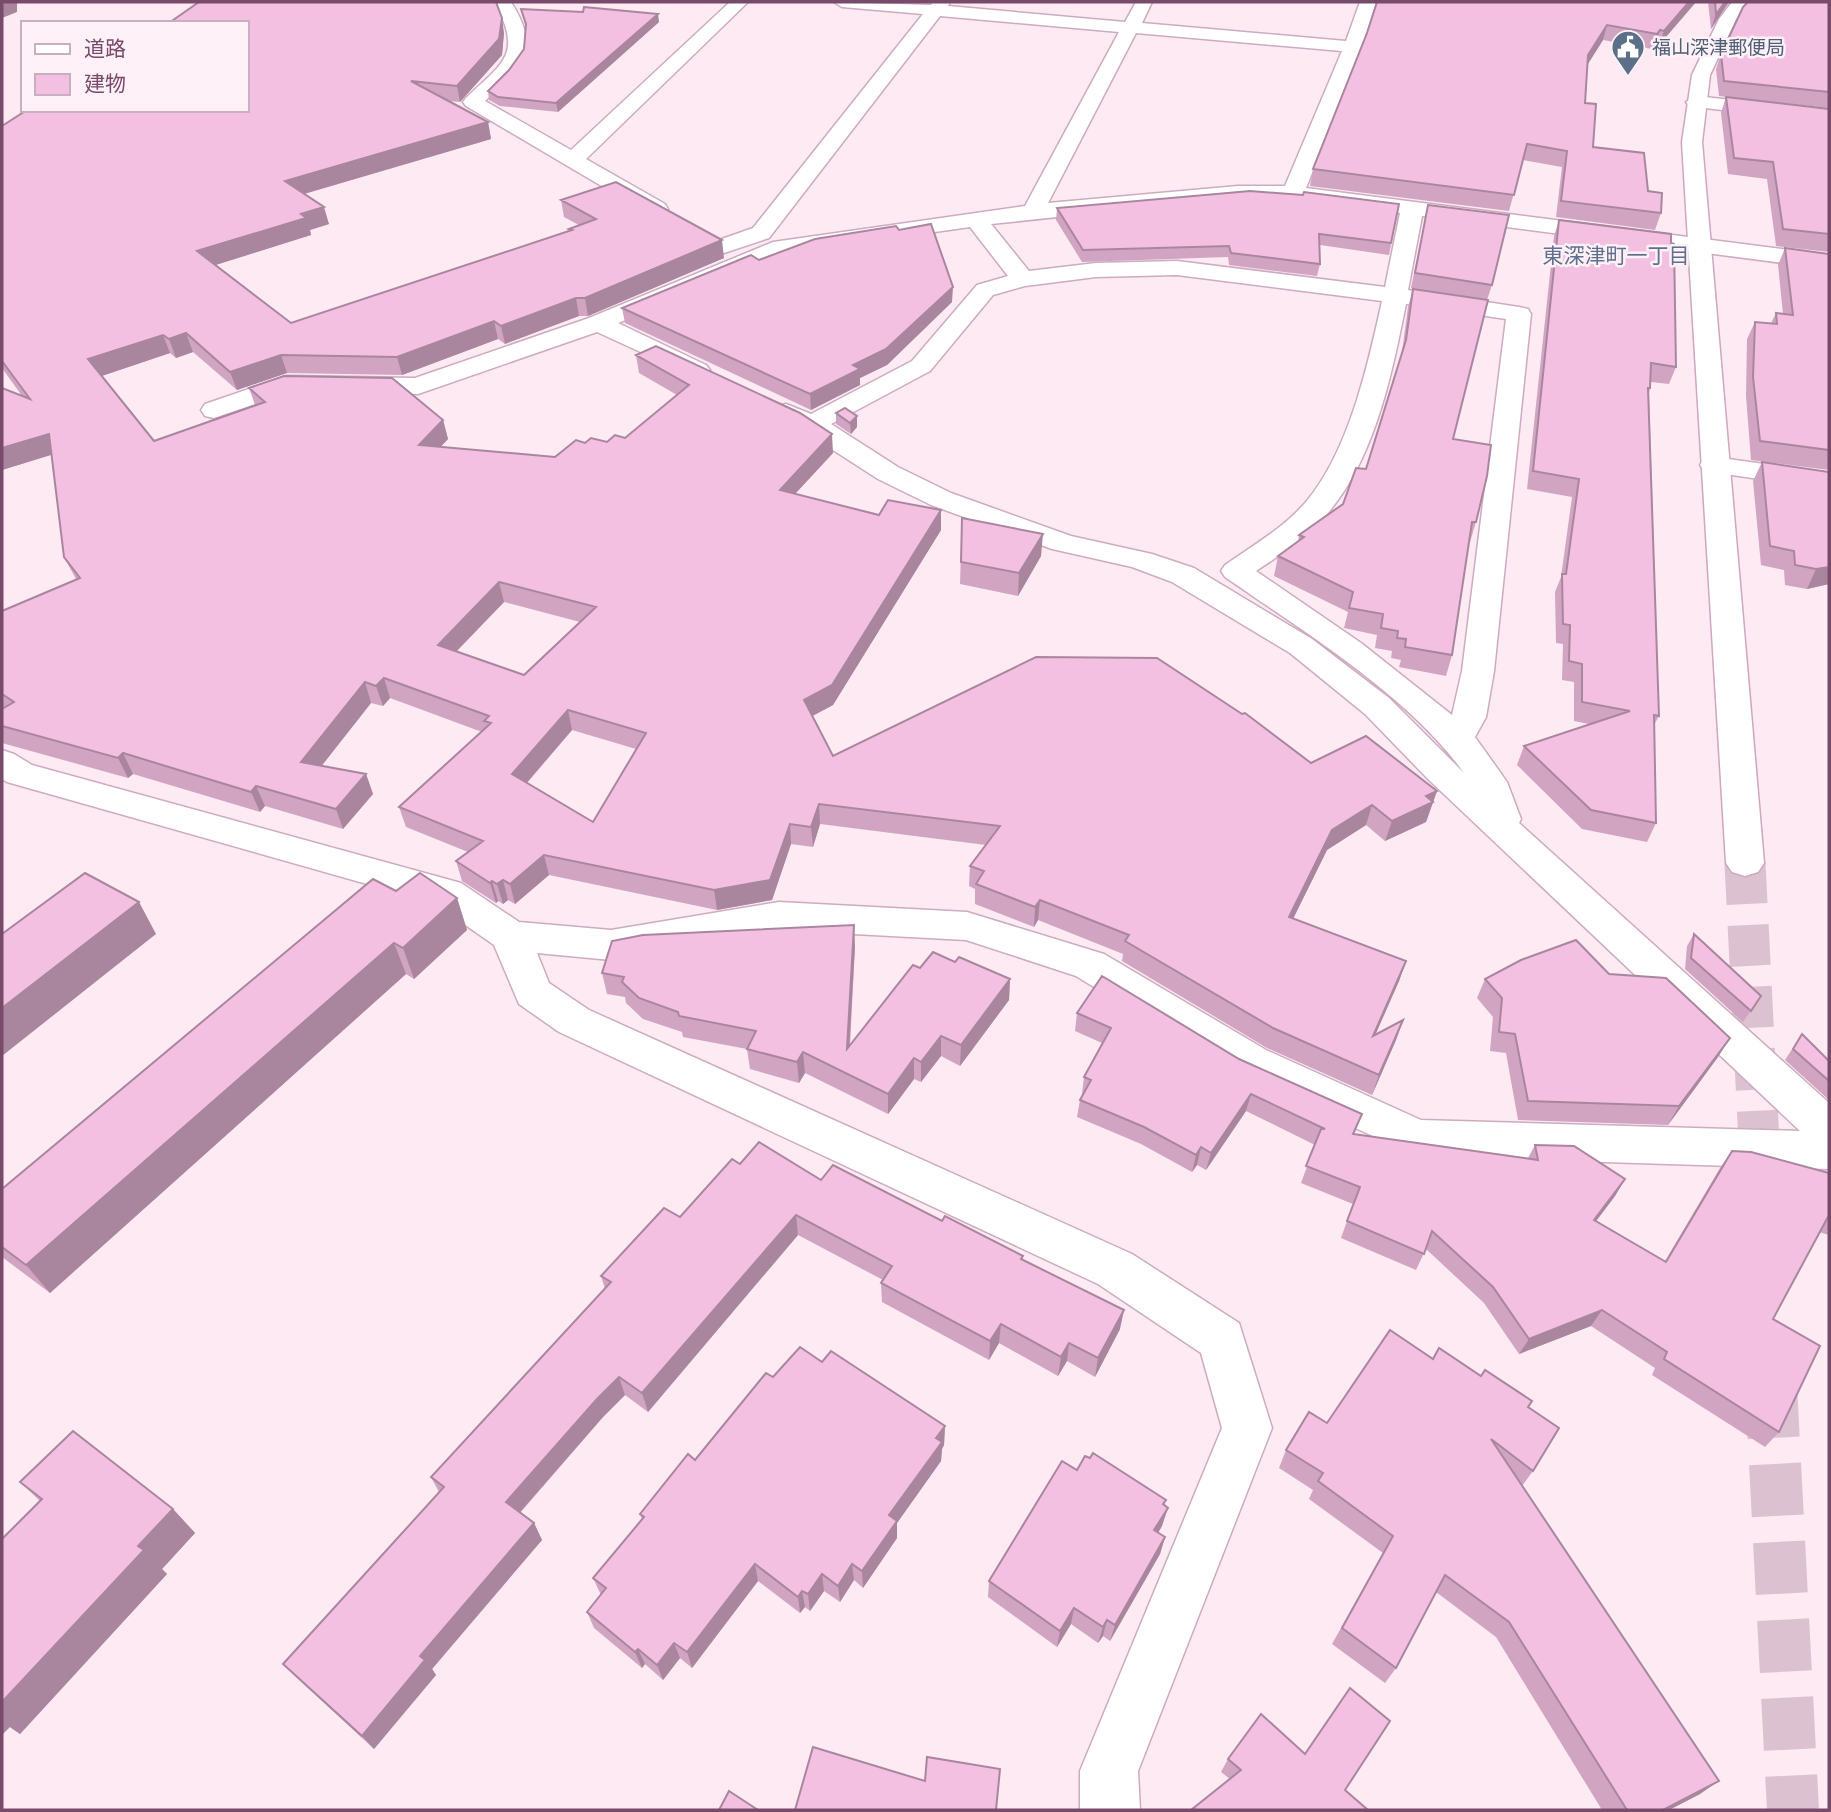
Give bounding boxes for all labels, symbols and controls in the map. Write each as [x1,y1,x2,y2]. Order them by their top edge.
legend [21,21,248,112]
public building icon: 福山深津郵便局 [1609,28,1647,77]
text: 道路 [84,35,126,62]
place label: 福山深津郵便局 [1652,35,1785,60]
text: 建物 [84,70,126,97]
district label: 東深津町一丁目 [1543,242,1690,269]

